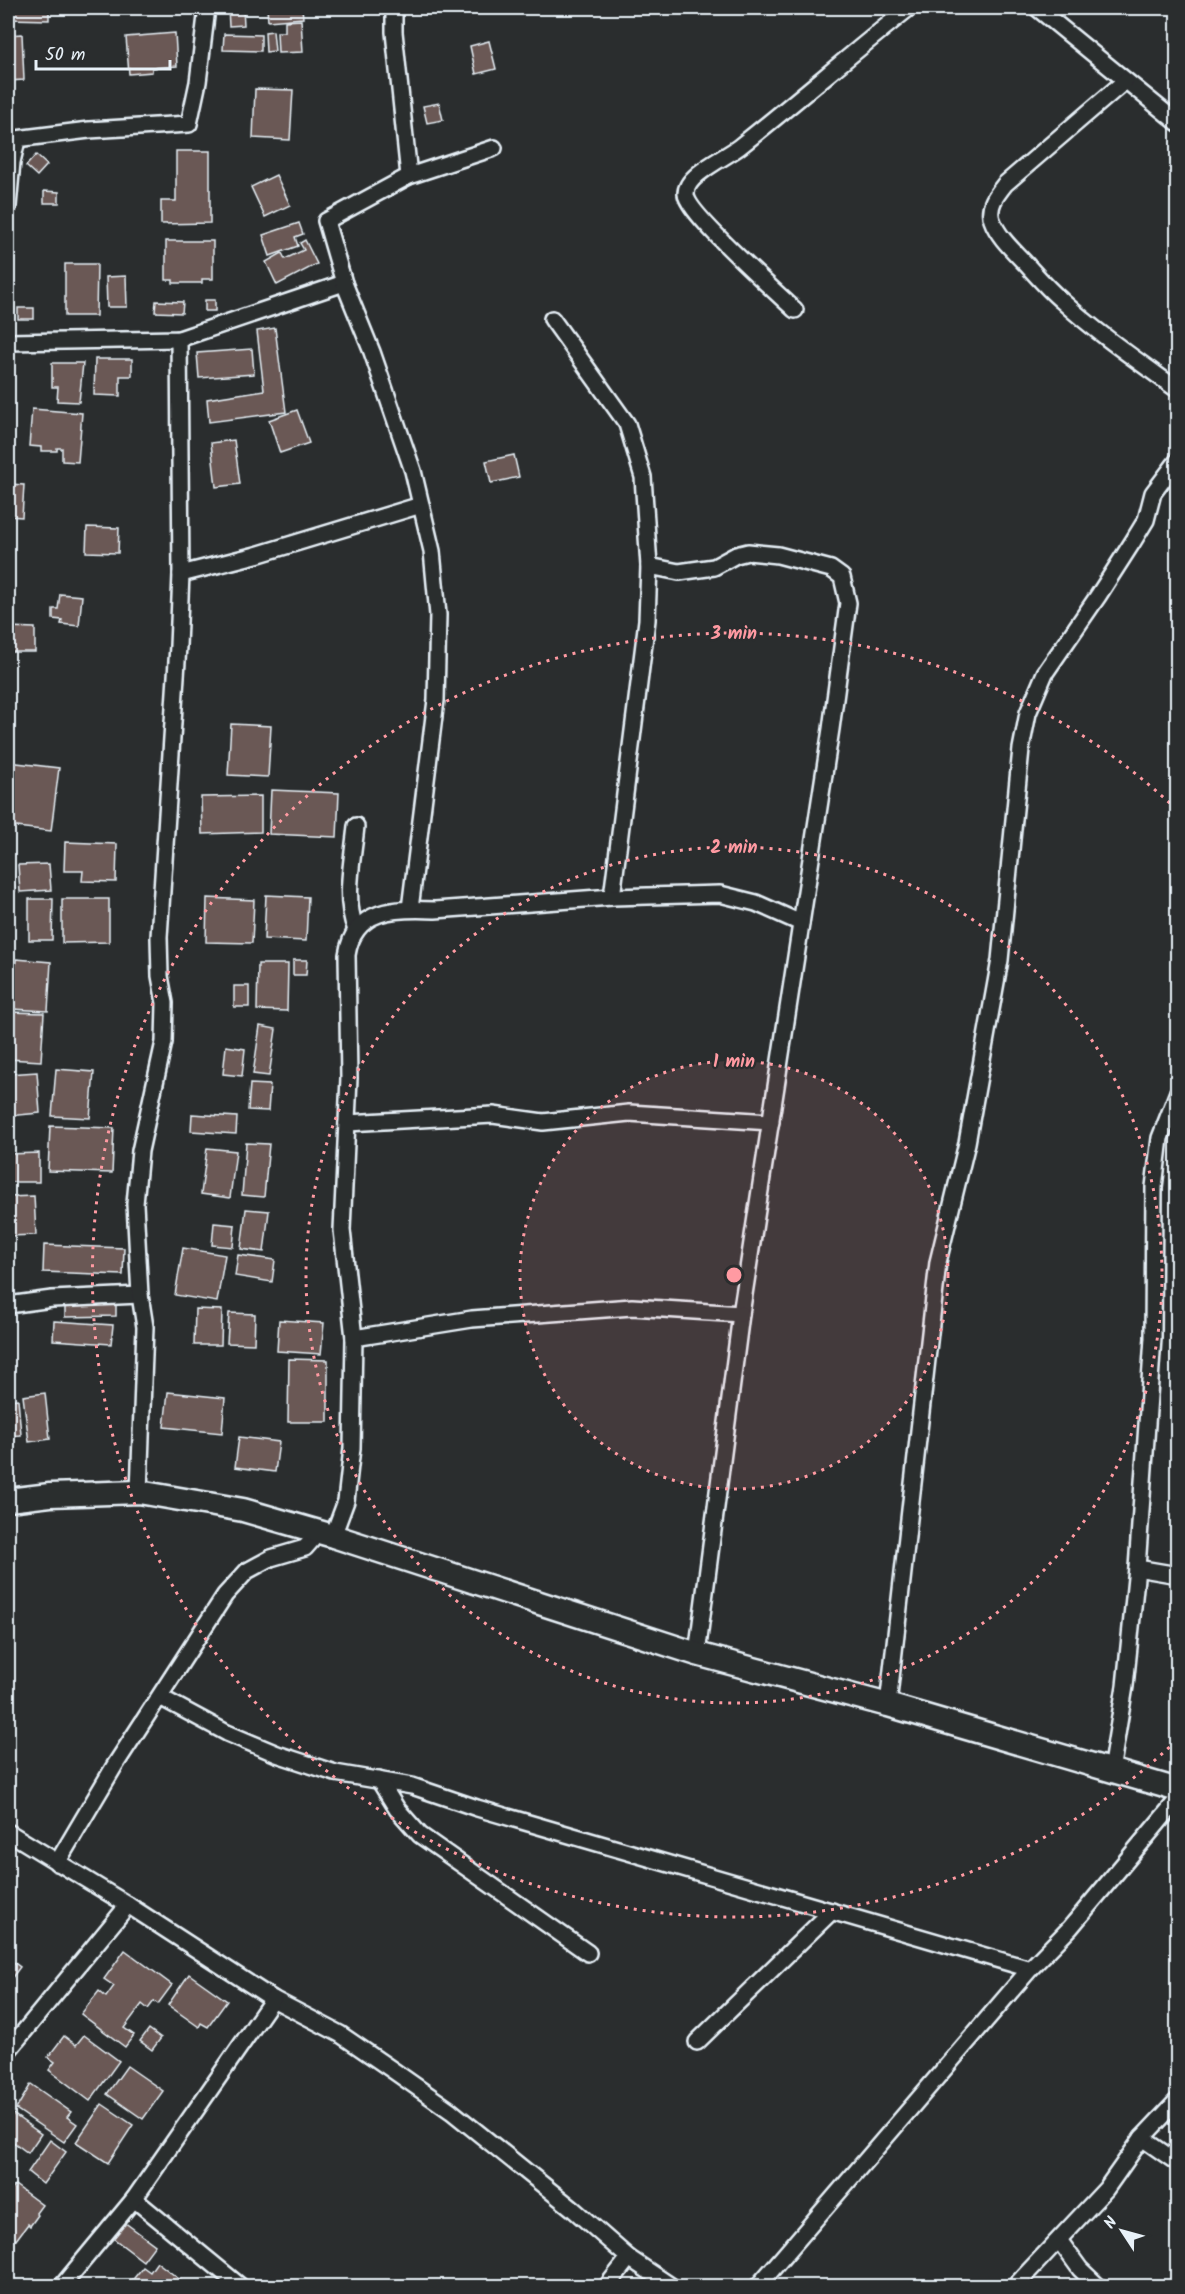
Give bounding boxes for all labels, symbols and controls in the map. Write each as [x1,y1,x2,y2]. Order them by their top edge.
scale bar [36,33,170,71]
text: 50 m [45,41,85,70]
text: 3 min [710,620,757,649]
text: 2 min [711,834,757,863]
text: 1 min [713,1048,755,1077]
centre of rings [724,1265,744,1285]
north arrow [1092,2201,1152,2261]
text: N [1098,2212,1124,2235]

